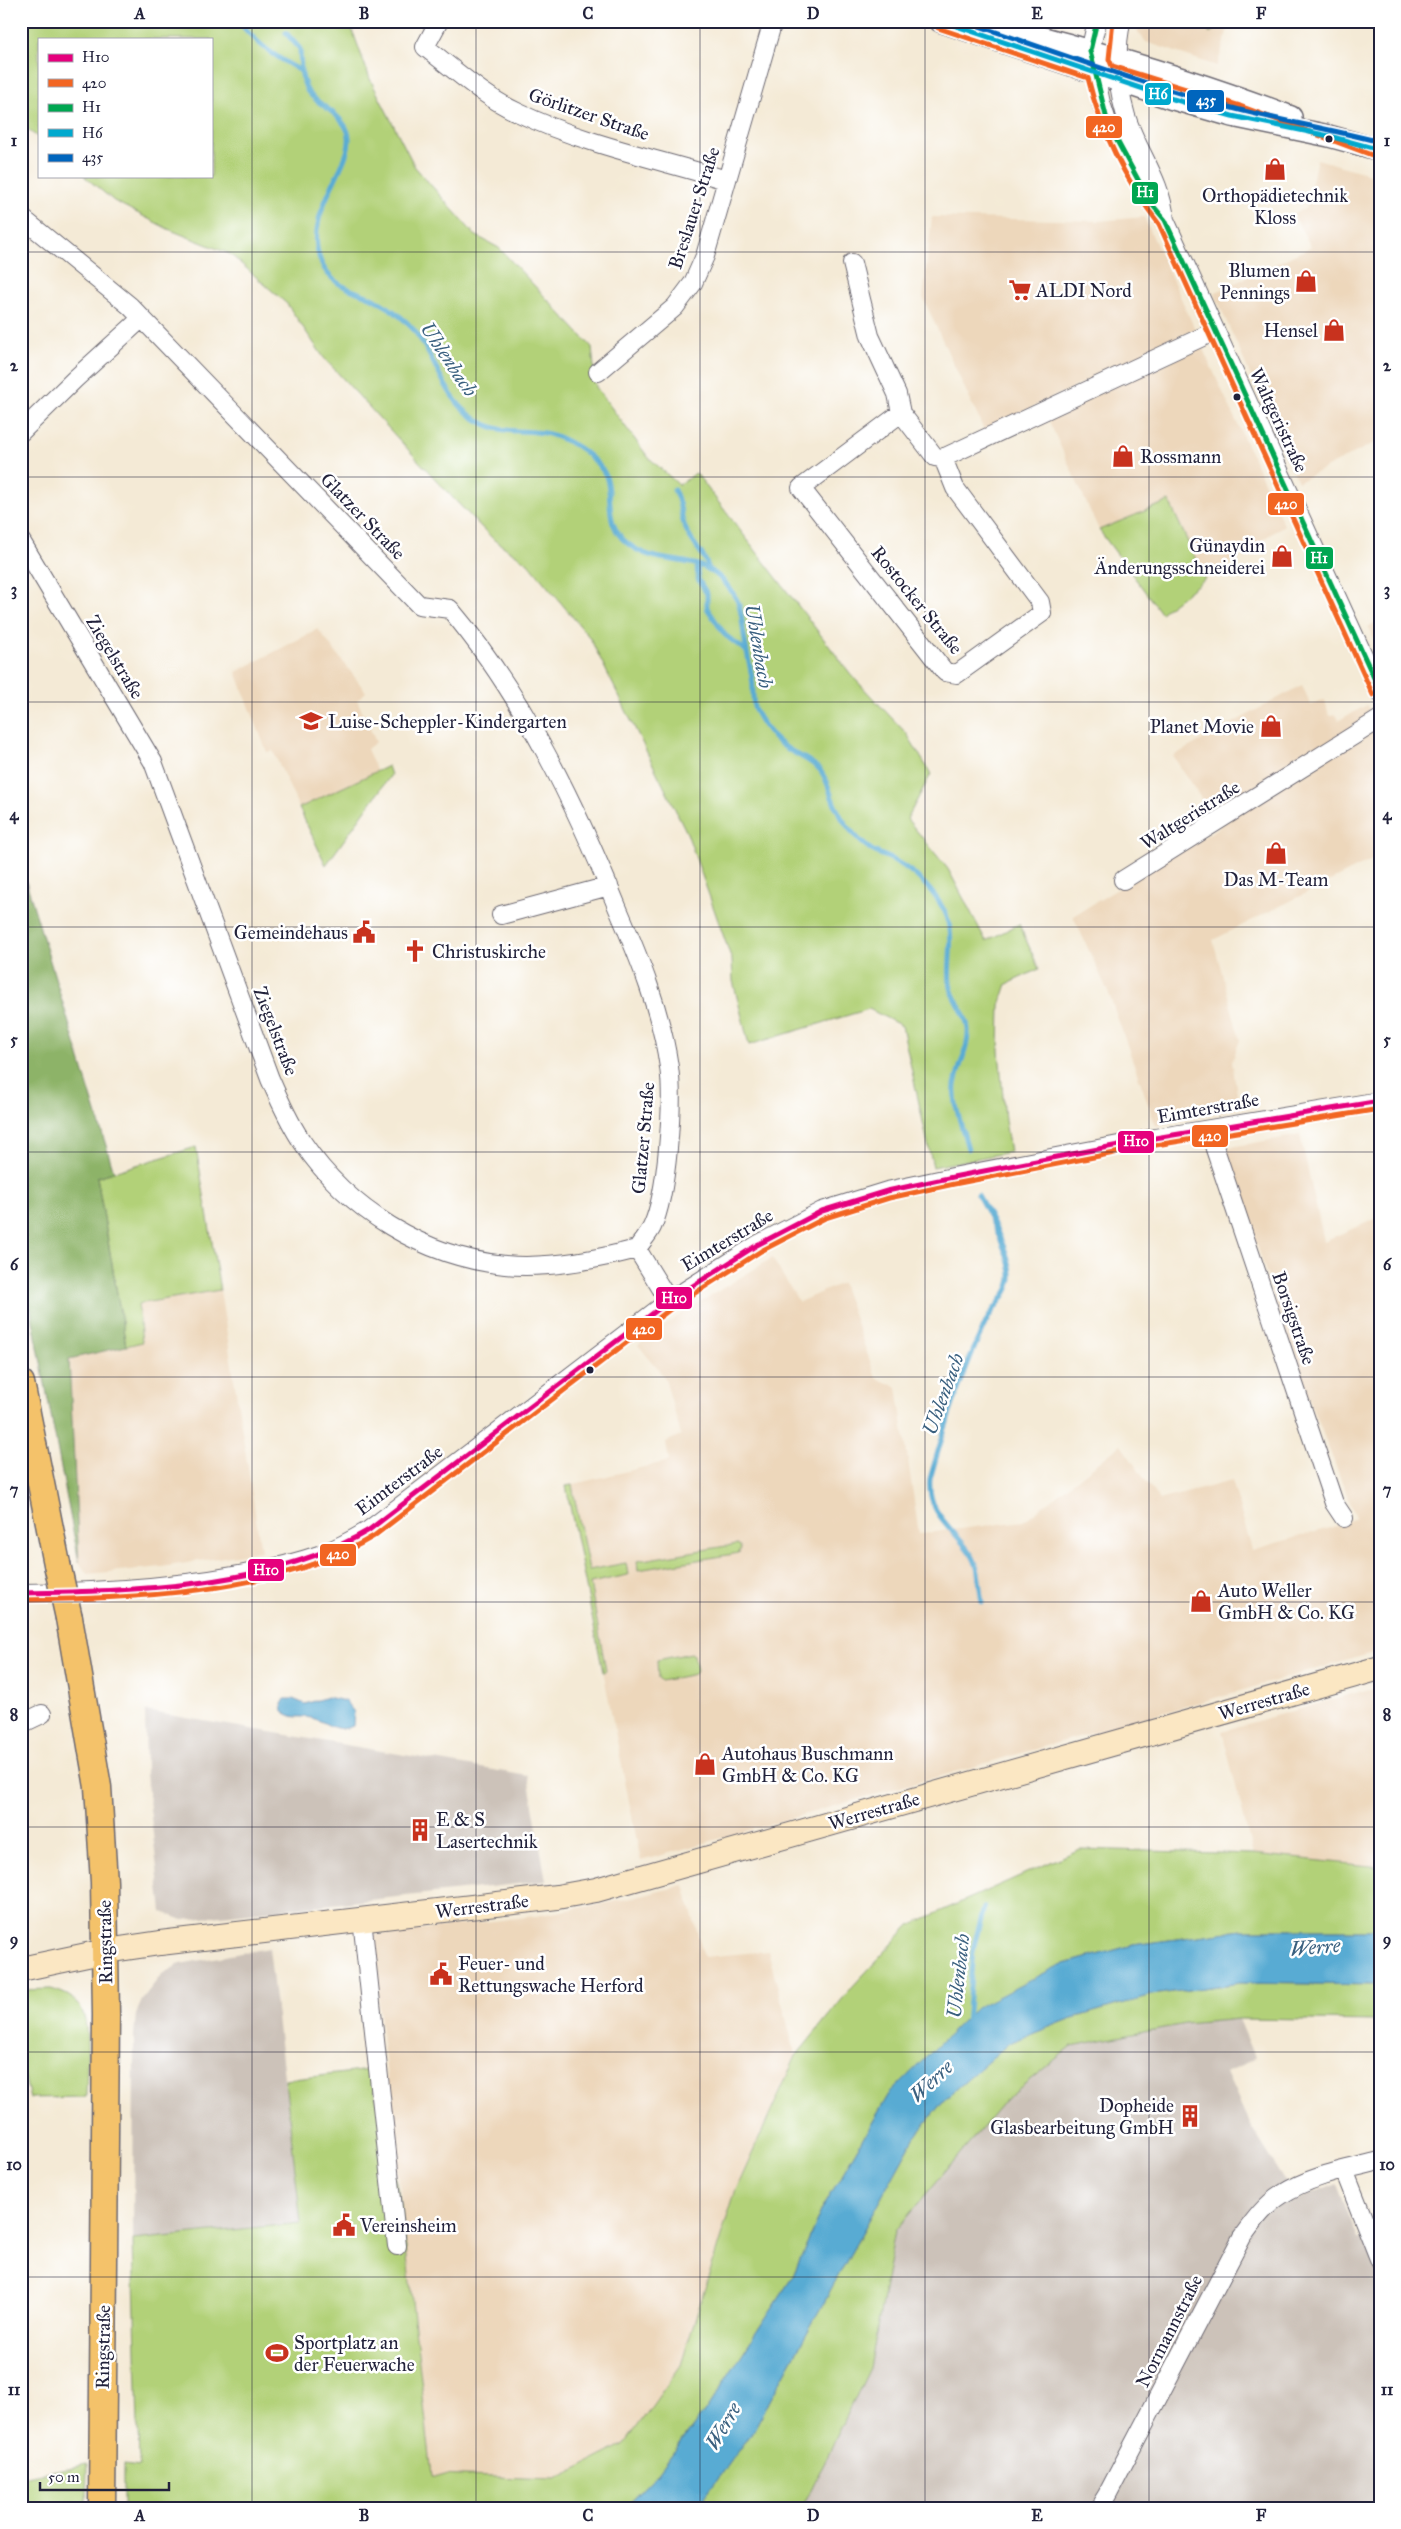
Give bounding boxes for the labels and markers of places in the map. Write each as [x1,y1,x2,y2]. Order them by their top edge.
unlabelled marker [1324,134,1334,144]
shop icon: Orthopädietechnik Kloss [1262,156,1288,182]
place label: Orthopädietechnik Kloss [1202,184,1348,229]
place label: Blumen Pennings [1220,259,1290,305]
shop icon: Blumen Pennings [1293,268,1319,294]
supermarket icon: ALDI Nord [1007,277,1033,303]
place label: ALDI Nord [1035,279,1132,302]
shop icon: Hensel [1321,317,1347,343]
place label: Hensel [1264,319,1319,342]
unlabelled marker [1232,392,1242,402]
shop icon: Rossmann [1110,443,1136,469]
place label: Rossmann [1140,445,1221,468]
place label: Günaydin Änderungsschneiderei [1094,534,1265,580]
shop icon: Günaydin Änderungsschneiderei [1269,543,1295,569]
school or university icon: Luise-Scheppler-Kindergarten [298,708,324,734]
place label: Luise-Scheppler-Kindergarten [328,710,567,734]
shop icon: Planet Movie [1258,713,1284,739]
place label: Planet Movie [1150,715,1254,738]
shop icon: Das M-Team [1263,840,1289,866]
place label: Das M-Team [1224,868,1328,891]
public building icon: Gemeindehaus [351,919,377,945]
place label: Gemeindehaus [234,921,348,944]
church icon: Christuskirche [402,938,428,964]
place label: Christuskirche [432,940,546,963]
unlabelled marker [585,1365,595,1375]
place label: Auto Weller GmbH & Co. KG [1217,1579,1355,1624]
shop icon: Auto Weller GmbH & Co. KG [1188,1588,1214,1614]
place label: Autohaus Buschmann GmbH & Co. KG [721,1742,894,1787]
shop icon: Autohaus Buschmann GmbH & Co. KG [692,1751,718,1777]
place label: E & S Lasertechnik [436,1808,538,1853]
building icon: E & S Lasertechnik [407,1817,433,1843]
place label: Feuer- und Rettungswache Herford [458,1952,644,1998]
public building icon: Feuer- und Rettungswache Herford [428,1961,454,1987]
place label: Dopheide Glasbearbeitung GmbH [990,2094,1174,2140]
building icon: Dopheide Glasbearbeitung GmbH [1177,2103,1203,2129]
public building icon: Vereinsheim [331,2212,357,2238]
place label: Vereinsheim [359,2214,457,2237]
place label: Sportplatz an der Feuerwache [294,2331,415,2376]
sports icon: Sportplatz an der Feuerwache [264,2340,290,2366]

